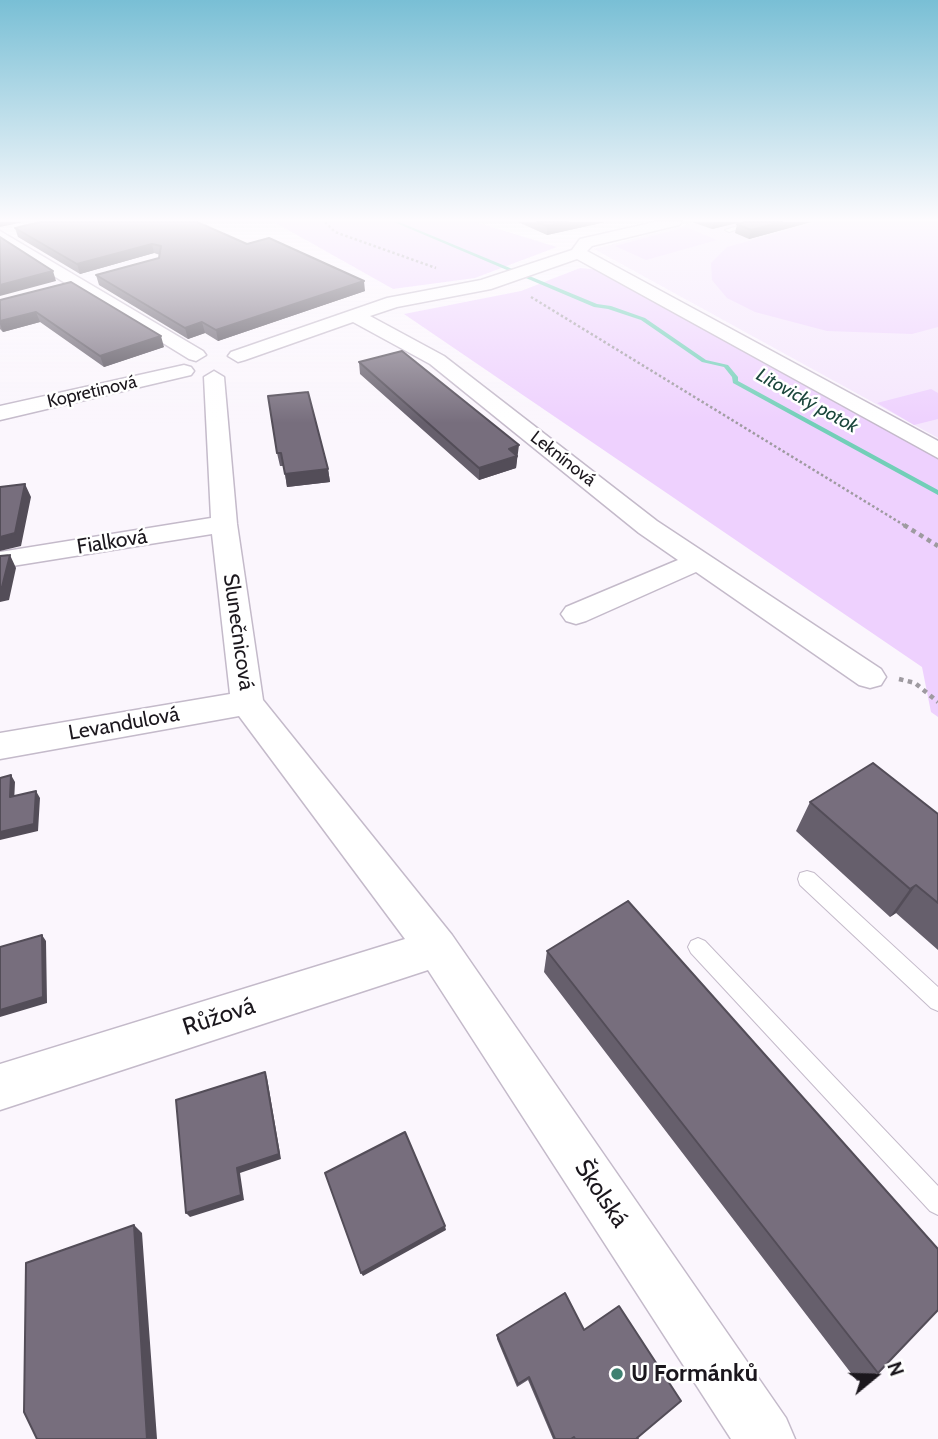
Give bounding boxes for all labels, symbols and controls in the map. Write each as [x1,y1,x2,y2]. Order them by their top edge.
water label: Litovický potok [752,364,862,438]
street label: Kopretinová [45,371,139,413]
street label: Leknínová [526,427,600,491]
street label: Fialková [75,524,149,560]
street label: Slunečnicová [217,572,259,692]
street label: Levandulová [67,702,181,746]
street label: Růžová [179,992,259,1042]
street label: Školská [568,1155,634,1233]
north arrow [840,1341,910,1411]
text: N [882,1359,908,1379]
place label: U Formánků [631,1360,758,1388]
marker: U Formánků [609,1366,625,1382]

